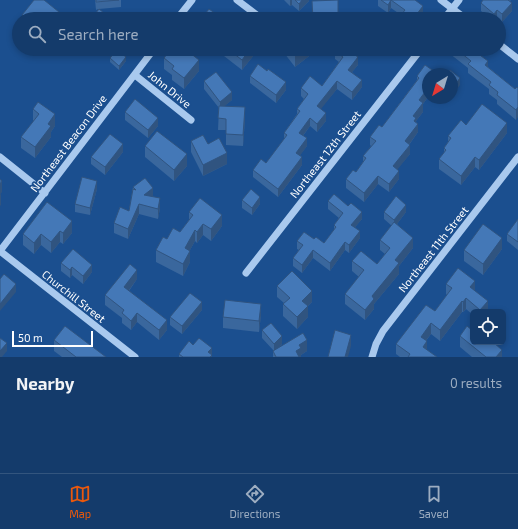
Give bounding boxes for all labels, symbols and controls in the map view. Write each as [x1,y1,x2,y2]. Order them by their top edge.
search box [12,12,506,56]
icon: search [26,23,48,45]
text: Search here [58,25,139,43]
street label: John Drive [146,68,194,110]
north arrow [422,68,458,104]
street label: Northeast Beacon Drive [27,92,109,194]
street label: Northeast 12th Street [287,108,363,200]
street label: Northeast 11th Street [395,203,471,295]
street label: Churchill Street [40,267,108,325]
map controls [470,309,506,345]
button: locate [470,309,506,345]
scale bar [12,329,93,348]
text: 50 m [18,331,43,344]
text: Nearby [16,373,74,393]
text: 0 results [450,375,502,391]
tab: Map [69,483,91,520]
tab: Directions [230,483,280,520]
tab: Saved [419,483,449,520]

